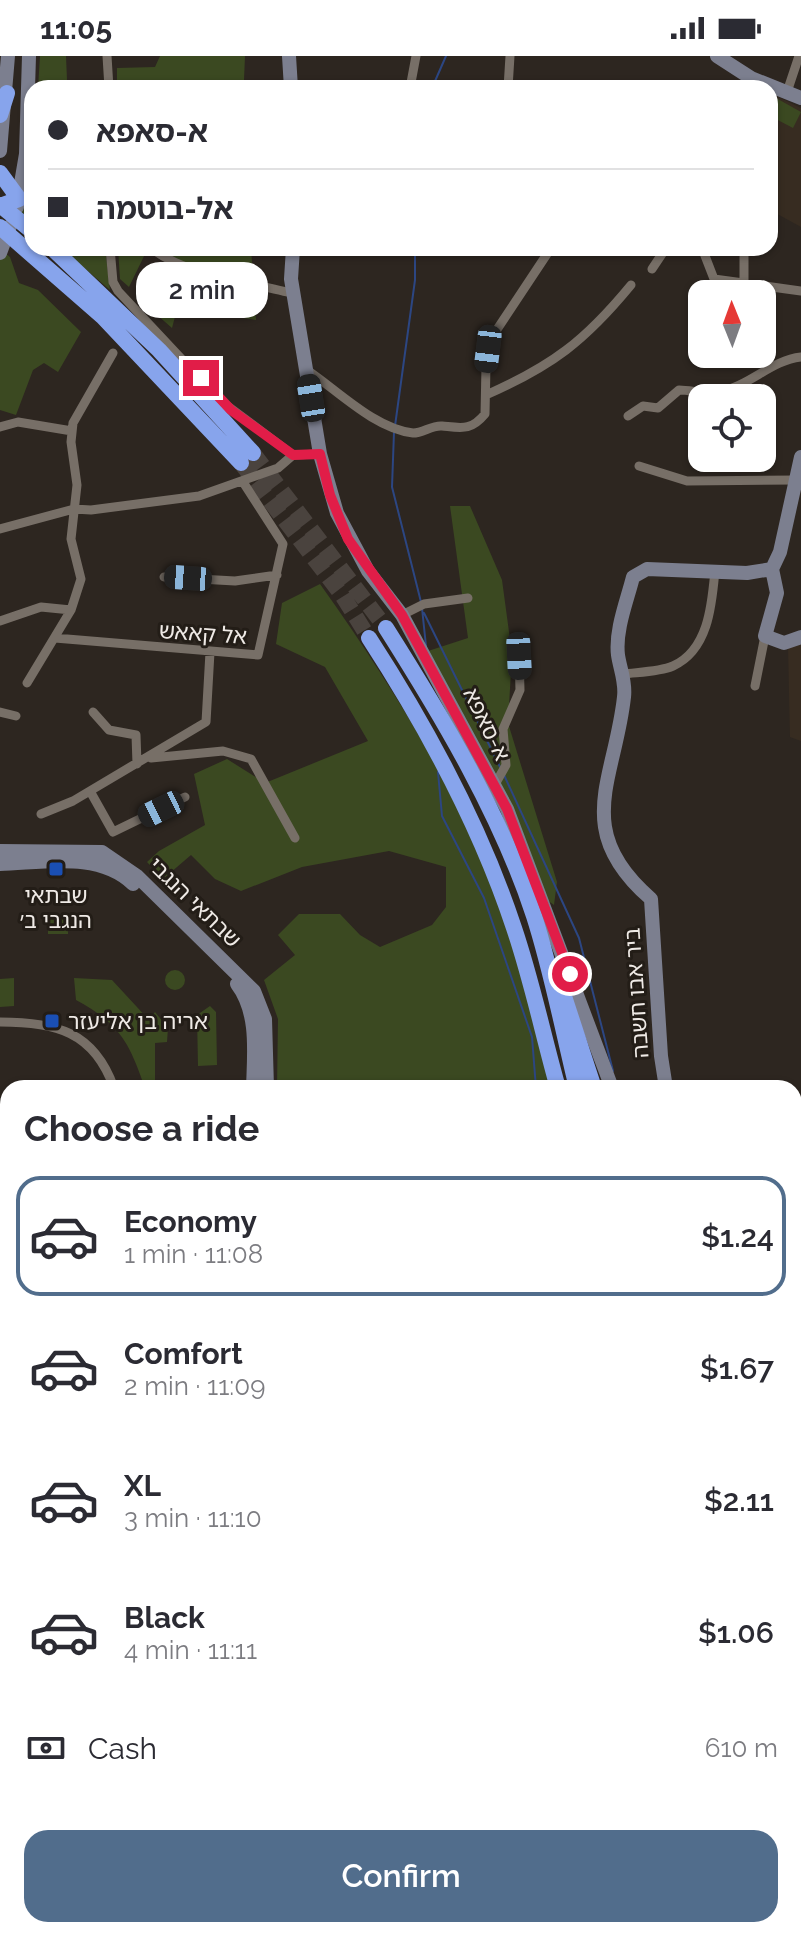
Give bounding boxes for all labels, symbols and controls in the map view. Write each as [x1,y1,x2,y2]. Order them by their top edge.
text: 11:05 [40,11,112,46]
text: א-סאפא [96,114,208,149]
text: אל-בוטמה [96,191,234,226]
callout: 2 min [135,262,267,318]
text: 2 min [169,275,235,305]
north arrow [688,280,776,368]
map controls [688,280,776,472]
car [473,324,503,374]
route end [183,360,219,396]
car [295,372,327,424]
button: locate [688,384,776,472]
car [163,564,213,592]
street label: אל קאאש [158,617,248,649]
car [506,631,532,681]
street label: א-סאפא [458,683,516,765]
car [134,788,188,830]
street label: שבתאי הנגבי [143,852,247,952]
marker: שבתאי הנגבי ב׳ [47,860,65,878]
place label: שבתאי הנגבי ב׳ [20,882,92,933]
street label: ביר אבו חשבה [618,927,654,1059]
route start [552,956,588,992]
place label: אריה בן אליעזר [68,1008,208,1034]
marker: אריה בן אליעזר [43,1012,61,1030]
text: Choose a ride [24,1107,259,1149]
icon: car [28,1200,100,1272]
text: Economy [124,1204,257,1239]
text: $1.24 [701,1219,774,1254]
text: 1 min · 11:08 [124,1239,263,1269]
icon: car [28,1332,100,1404]
text: Comfort [124,1336,243,1371]
text: $1.67 [700,1351,774,1386]
text: 2 min · 11:09 [124,1371,265,1401]
icon: car [28,1464,100,1536]
text: XL [124,1468,161,1503]
text: $2.11 [704,1483,774,1518]
text: 3 min · 11:10 [124,1503,262,1533]
icon: car [28,1596,100,1668]
text: Black [124,1600,205,1635]
text: $1.06 [698,1615,774,1650]
text: 4 min · 11:11 [124,1635,257,1665]
icon: cash [24,1726,68,1770]
text: Cash [88,1731,157,1766]
text: 610 m [705,1733,778,1763]
button: Confirm [24,1830,778,1922]

